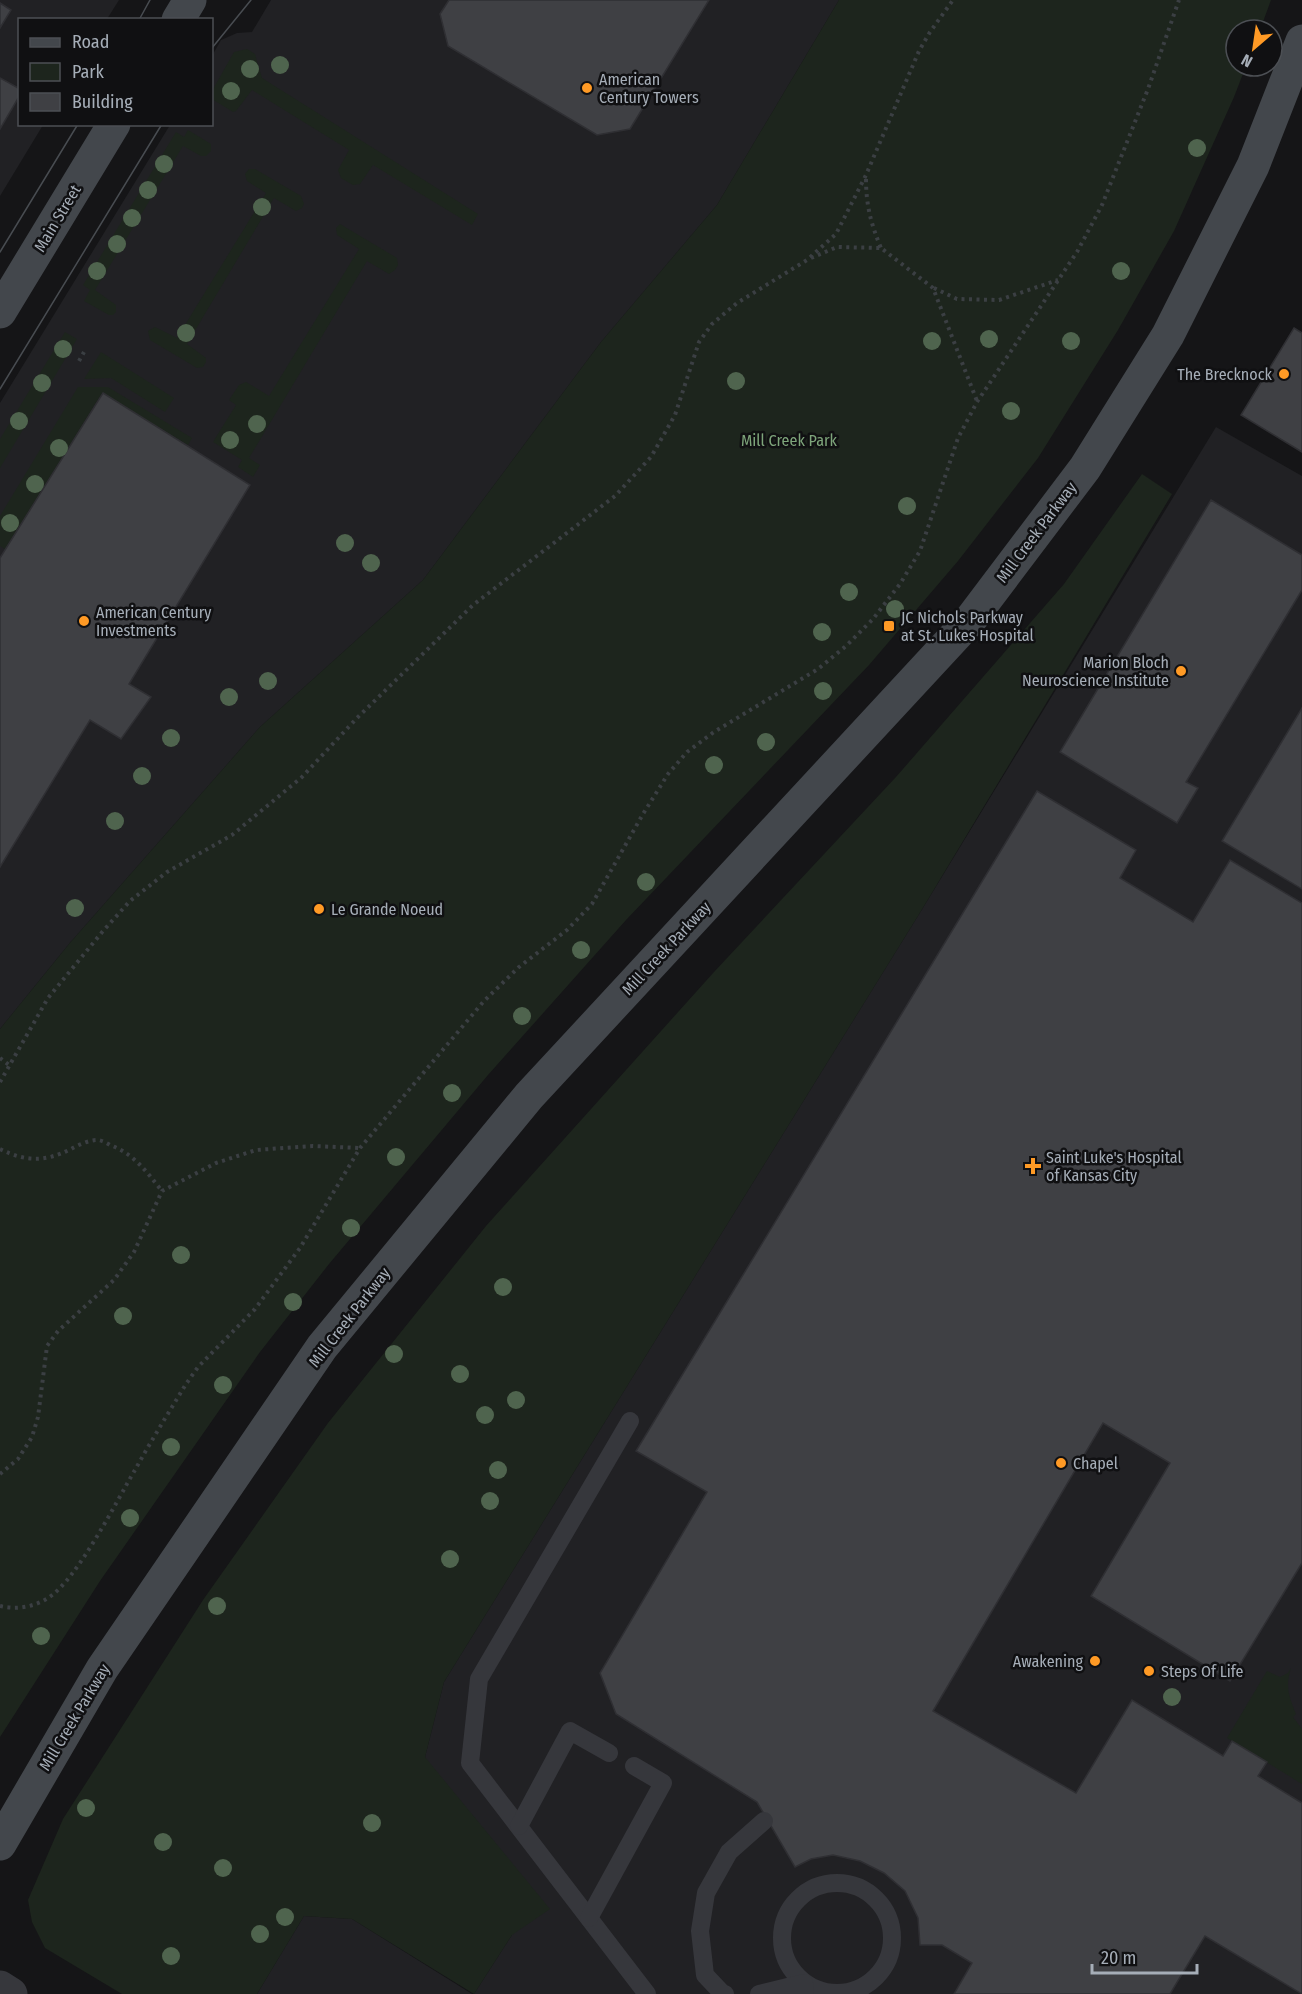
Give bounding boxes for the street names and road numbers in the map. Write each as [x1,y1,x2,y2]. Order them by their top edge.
street label: Main Street [30,181,85,255]
street label: Mill Creek Parkway [992,478,1081,586]
street label: Mill Creek Parkway [618,897,715,999]
street label: Mill Creek Parkway [305,1263,395,1371]
street label: Mill Creek Parkway [35,1660,114,1774]

